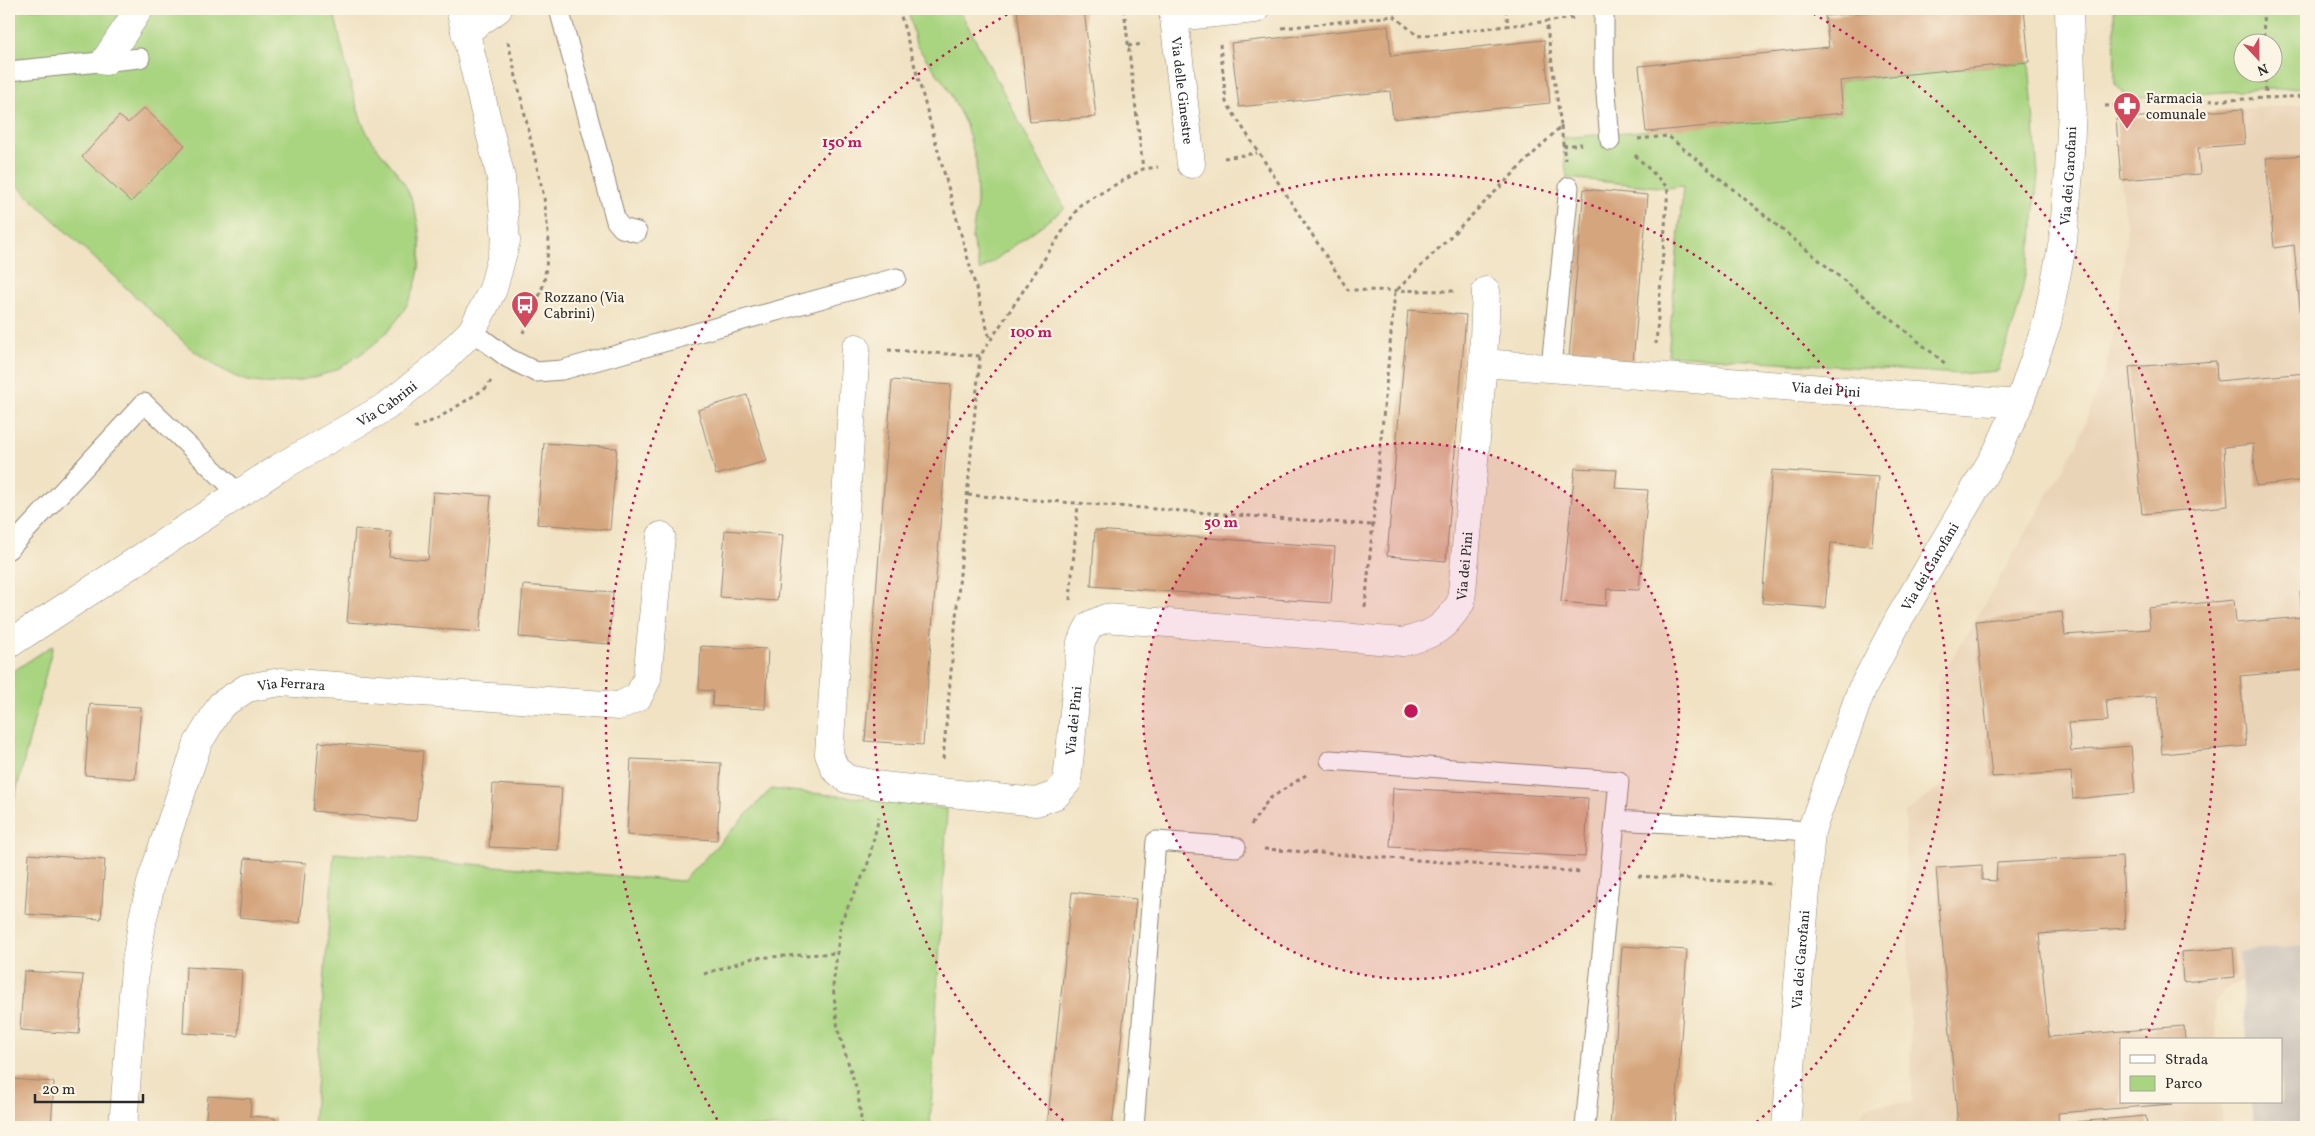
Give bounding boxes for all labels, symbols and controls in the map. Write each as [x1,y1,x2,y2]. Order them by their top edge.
north arrow [2232,32,2282,82]
street label: Via delle Ginestre [1165,36,1197,146]
text: N [2254,58,2271,79]
place label: Farmacia comunale [2146,90,2207,125]
pharmacy icon: Farmacia comunale [2112,91,2142,130]
street label: Via dei Garofani [2056,126,2082,227]
text: 150 m [822,133,862,154]
place label: Rozzano (Via Cabrini) [544,289,625,324]
bus stop icon: Rozzano (Via Cabrini) [510,290,540,329]
text: 100 m [1010,323,1053,344]
street label: Via Cabrini [354,377,422,432]
street label: Via dei Pini [1791,379,1861,403]
text: 50 m [1204,513,1238,534]
street label: Via dei Garofani [1898,520,1964,615]
street label: Via dei Pini [1453,531,1478,602]
street label: Via Ferrara [256,674,326,697]
street label: Via dei Pini [1062,685,1088,756]
centre of rings [1402,702,1420,720]
street label: Via dei Garofani [1788,909,1815,1010]
legend [2120,1038,2282,1104]
text: Strada [2165,1050,2208,1071]
scale bar [35,1071,142,1103]
text: Parco [2165,1074,2202,1095]
text: 20 m [42,1080,75,1101]

